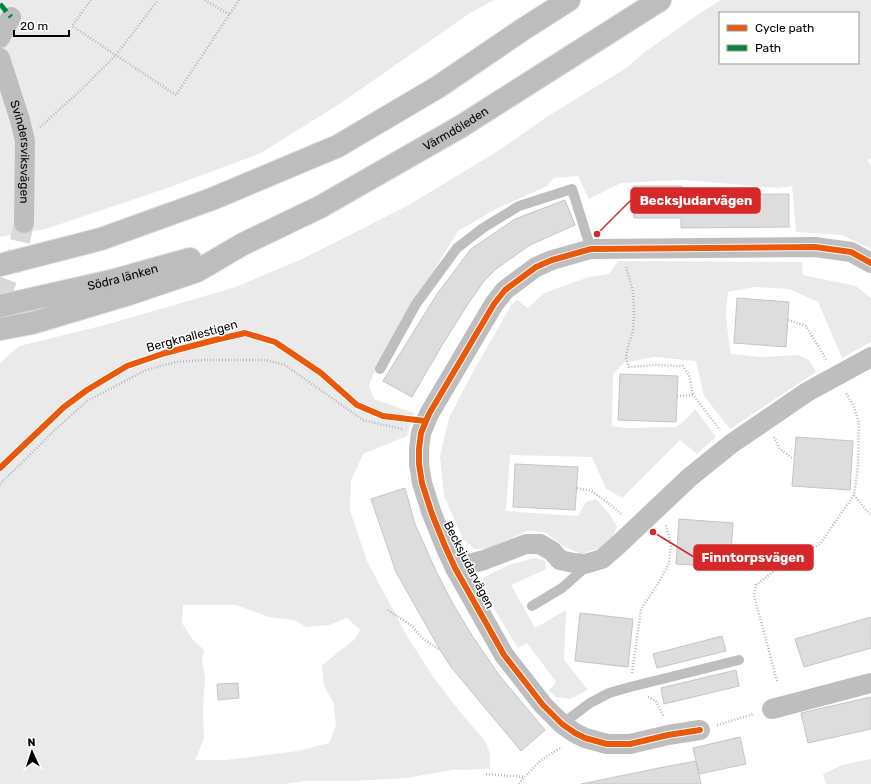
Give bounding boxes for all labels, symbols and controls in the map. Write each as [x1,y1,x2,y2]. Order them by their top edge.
scale bar [14,12,69,38]
legend [719,12,859,64]
text: 20 m [20,19,48,33]
text: Cycle path [755,21,814,35]
text: Path [755,41,781,55]
street label: Svindersviksvägen [7,98,32,204]
street label: Värmdöleden [420,104,491,154]
callout: Becksjudarvägen [631,188,760,213]
text: Becksjudarvägen [640,193,752,208]
street label: Södra länken [86,261,159,293]
street label: Bergknallestigen [145,317,239,355]
street label: Becksjudarvägen [441,519,497,611]
callout: Finntorpsvägen [694,545,813,570]
text: Finntorpsvägen [702,550,804,565]
north arrow [12,732,52,772]
text: N [27,736,36,749]

